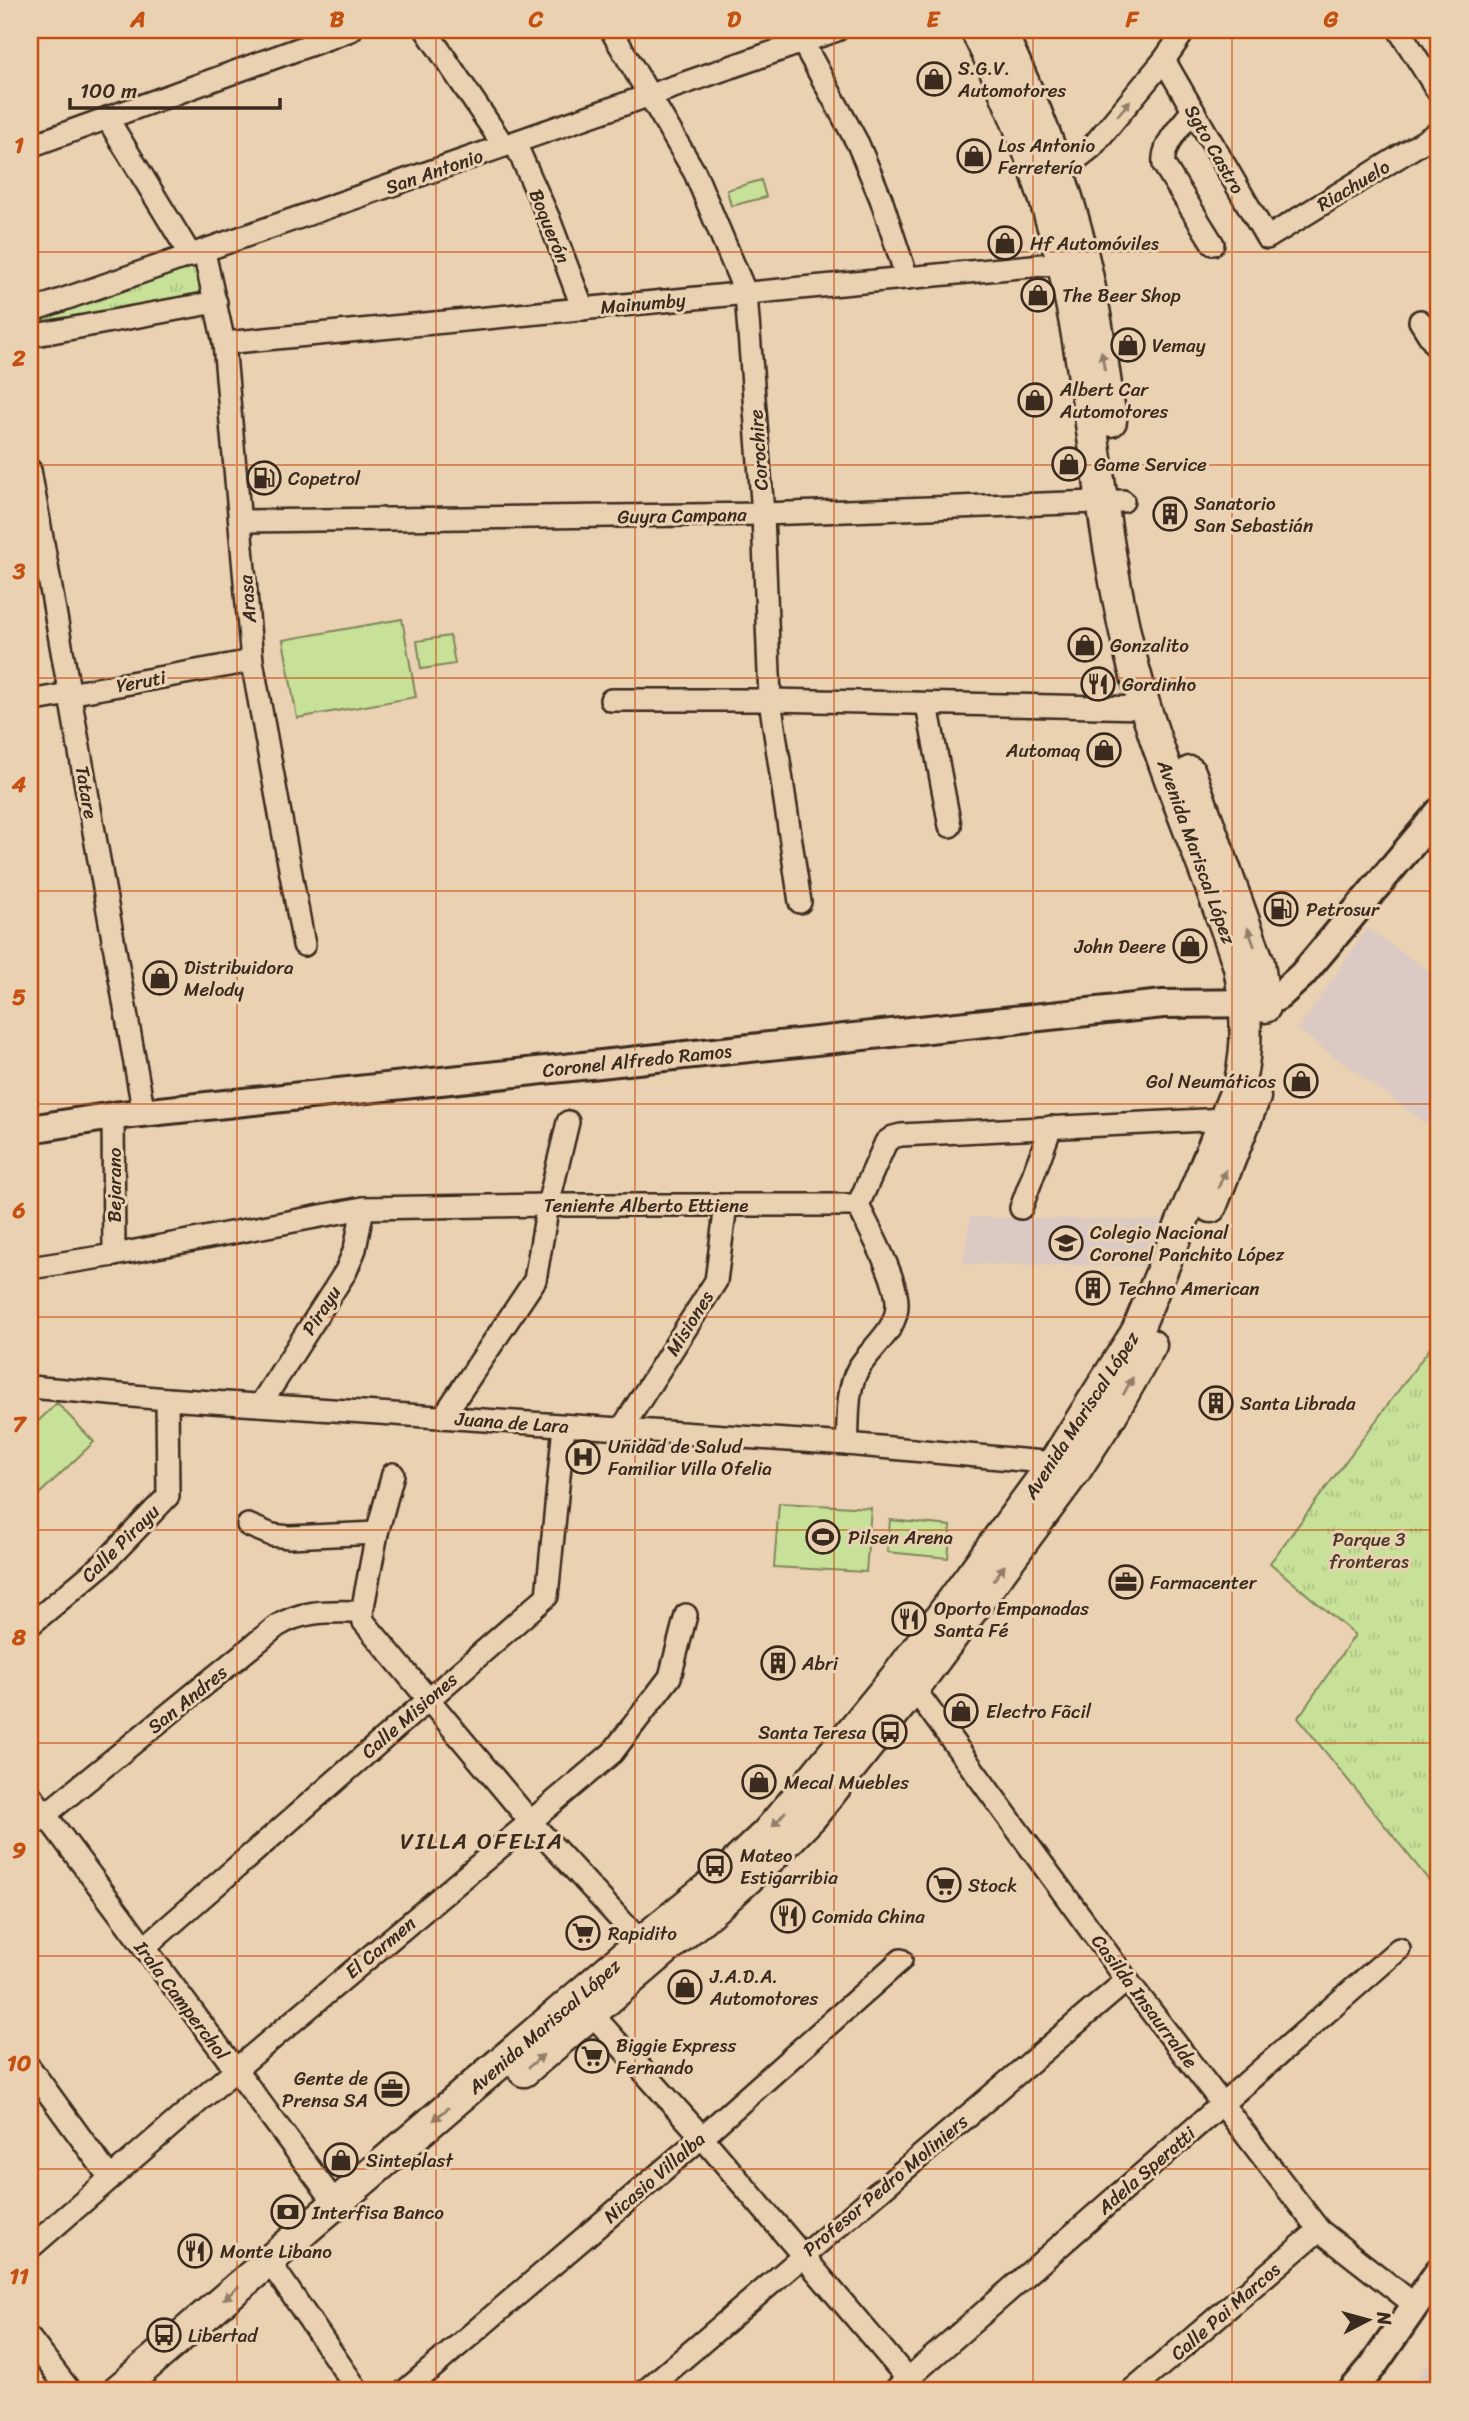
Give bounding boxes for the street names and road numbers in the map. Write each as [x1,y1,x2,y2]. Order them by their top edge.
street label: Sgto Castro [1176,98,1254,200]
street label: San Antonio [381,139,488,204]
street label: Riachuelo [1310,150,1397,220]
street label: Boquerón [520,184,579,269]
street label: Mainumby [599,283,687,324]
street label: Corochire [739,408,778,492]
street label: Guyra Campana [617,498,747,533]
street label: Arasa [229,573,266,625]
street label: Yeruti [114,660,169,702]
street label: Avenida Mariscal López [1147,754,1246,950]
street label: Tatare [66,763,107,821]
street label: Coronel Alfredo Ramos [541,1034,734,1087]
street label: Bejarano [98,1147,131,1222]
street label: Teniente Alberto Ettiene [544,1189,748,1222]
street label: Pirayu [293,1279,350,1342]
street label: Misiones [656,1284,723,1363]
street label: Avenida Mariscal López [1014,1324,1149,1507]
street label: Juana de Lara [453,1402,570,1443]
street label: Calle Pirayu [73,1496,168,1591]
street label: San Andres [140,1656,235,1742]
street label: Calle Misiones [354,1664,465,1767]
street label: El Carmen [337,1908,423,1987]
street label: Casilda Insaurralde [1083,1927,1207,2076]
street label: Irala Camperchol [125,1933,238,2068]
street label: Avenida Mariscal López [459,1949,629,2103]
street label: Profesor Pedro Moliniers [795,2106,976,2265]
street label: Adela Speratti [1089,2118,1204,2223]
street label: Nicasio Villalba [596,2123,713,2231]
street label: Calle Pai Marcos [1163,2254,1288,2369]

